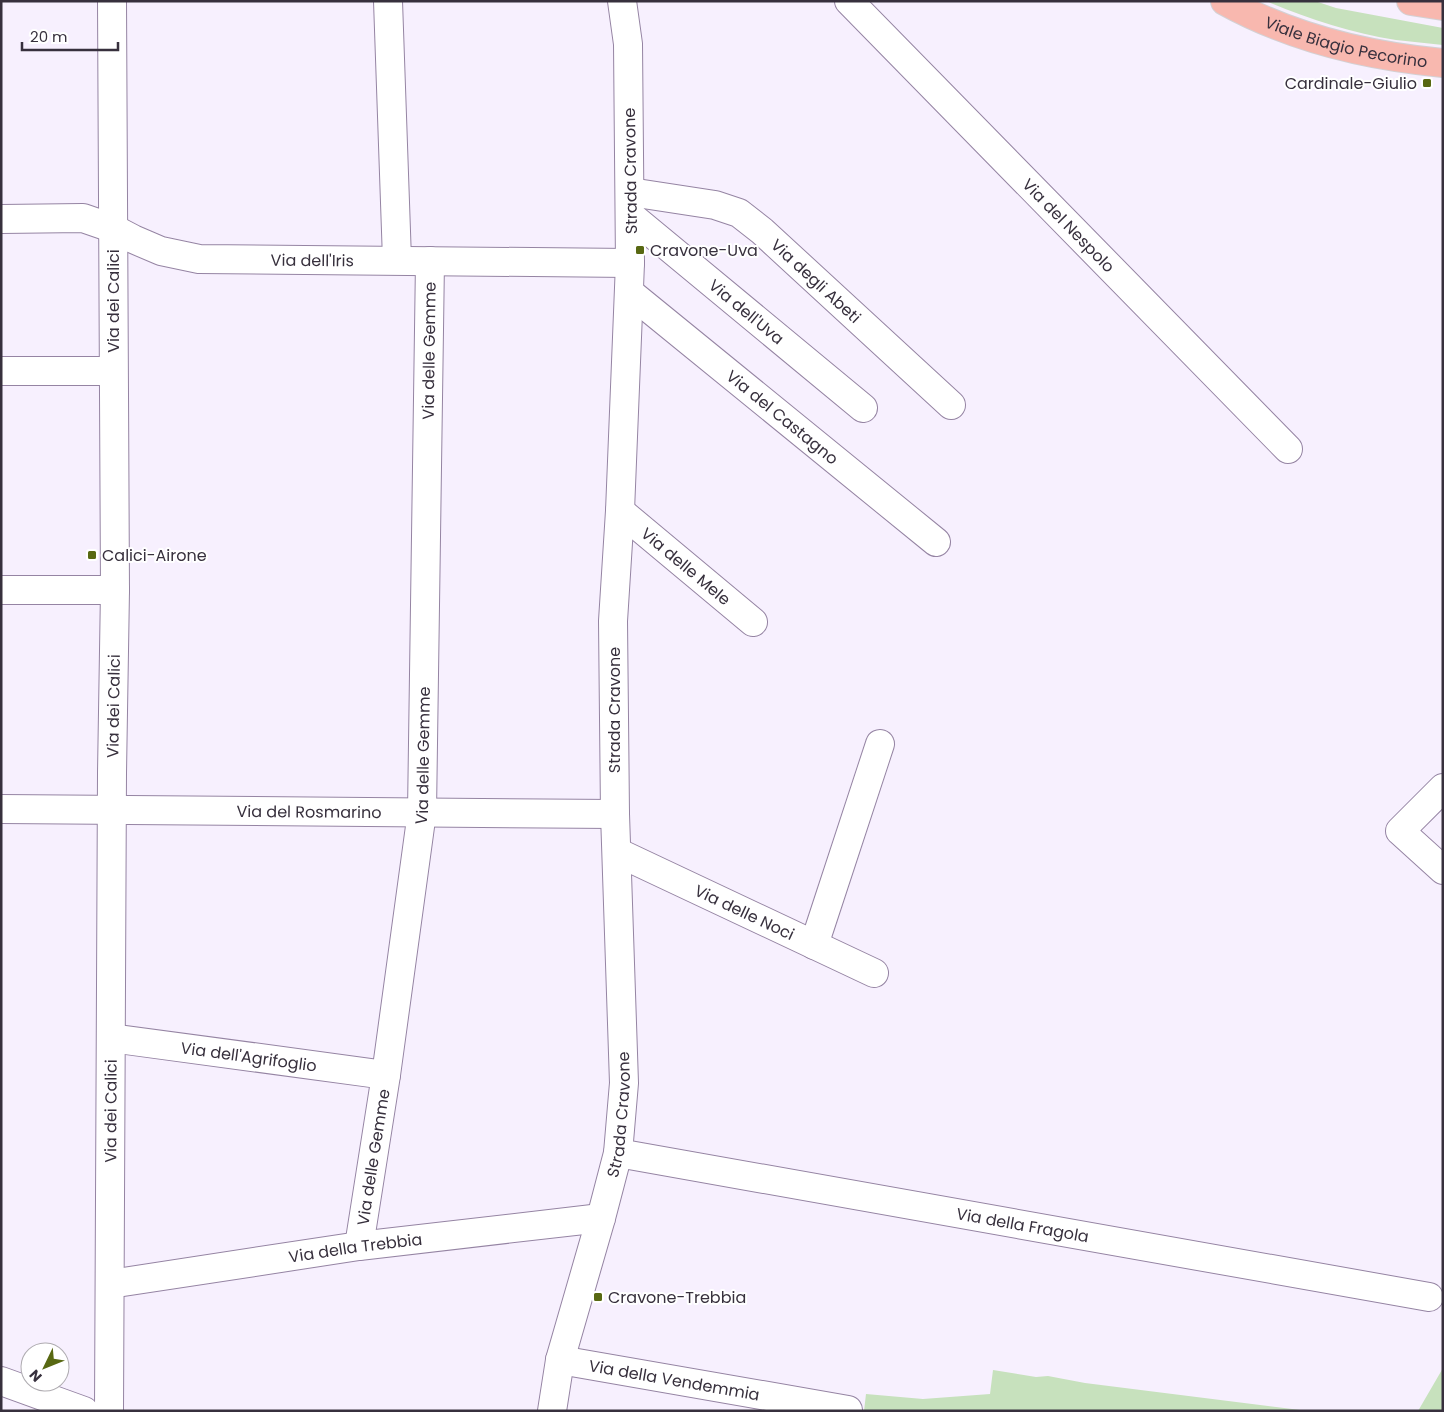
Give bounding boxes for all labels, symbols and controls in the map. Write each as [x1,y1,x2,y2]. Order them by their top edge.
street label: Viale Biagio Pecorino [1261,11,1429,73]
scale bar [22,20,119,52]
text: 20 m [30,26,68,47]
place label: Cardinale-Giulio [1285,72,1417,95]
marker: Cardinale-Giulio [1421,77,1433,89]
street label: Strada Cravone [618,108,643,234]
street label: Via del Nespolo [1017,173,1120,278]
street label: Via degli Abeti [766,234,866,329]
place label: Cravone-Uva [650,239,758,262]
marker: Cravone-Uva [634,244,646,256]
street label: Via dei Calici [102,249,125,353]
street label: Via dell'Iris [271,249,354,272]
street label: Via dell'Uva [704,274,789,350]
street label: Via delle Gemme [417,281,442,420]
street label: Via del Castagno [721,365,843,470]
street label: Via delle Mele [636,522,735,611]
place label: Calici-Airone [102,544,207,567]
marker: Calici-Airone [86,549,98,561]
street label: Strada Cravone [603,647,626,773]
street label: Via dei Calici [101,654,126,758]
street label: Via delle Gemme [409,686,436,826]
street label: Via del Rosmarino [236,800,382,824]
street label: Via delle Noci [691,879,798,946]
street label: Via dell'Agrifoglio [179,1036,318,1078]
street label: Strada Cravone [601,1051,636,1180]
street label: Via dei Calici [99,1059,123,1163]
street label: Via delle Gemme [351,1087,396,1227]
street label: Via della Fragola [954,1202,1091,1248]
street label: Via della Trebbia [287,1228,423,1269]
place label: Cravone-Trebbia [608,1286,746,1309]
marker: Cravone-Trebbia [592,1291,604,1303]
north arrow [20,1342,70,1392]
street label: Via della Vendemmia [587,1354,761,1406]
text: N [25,1365,46,1387]

